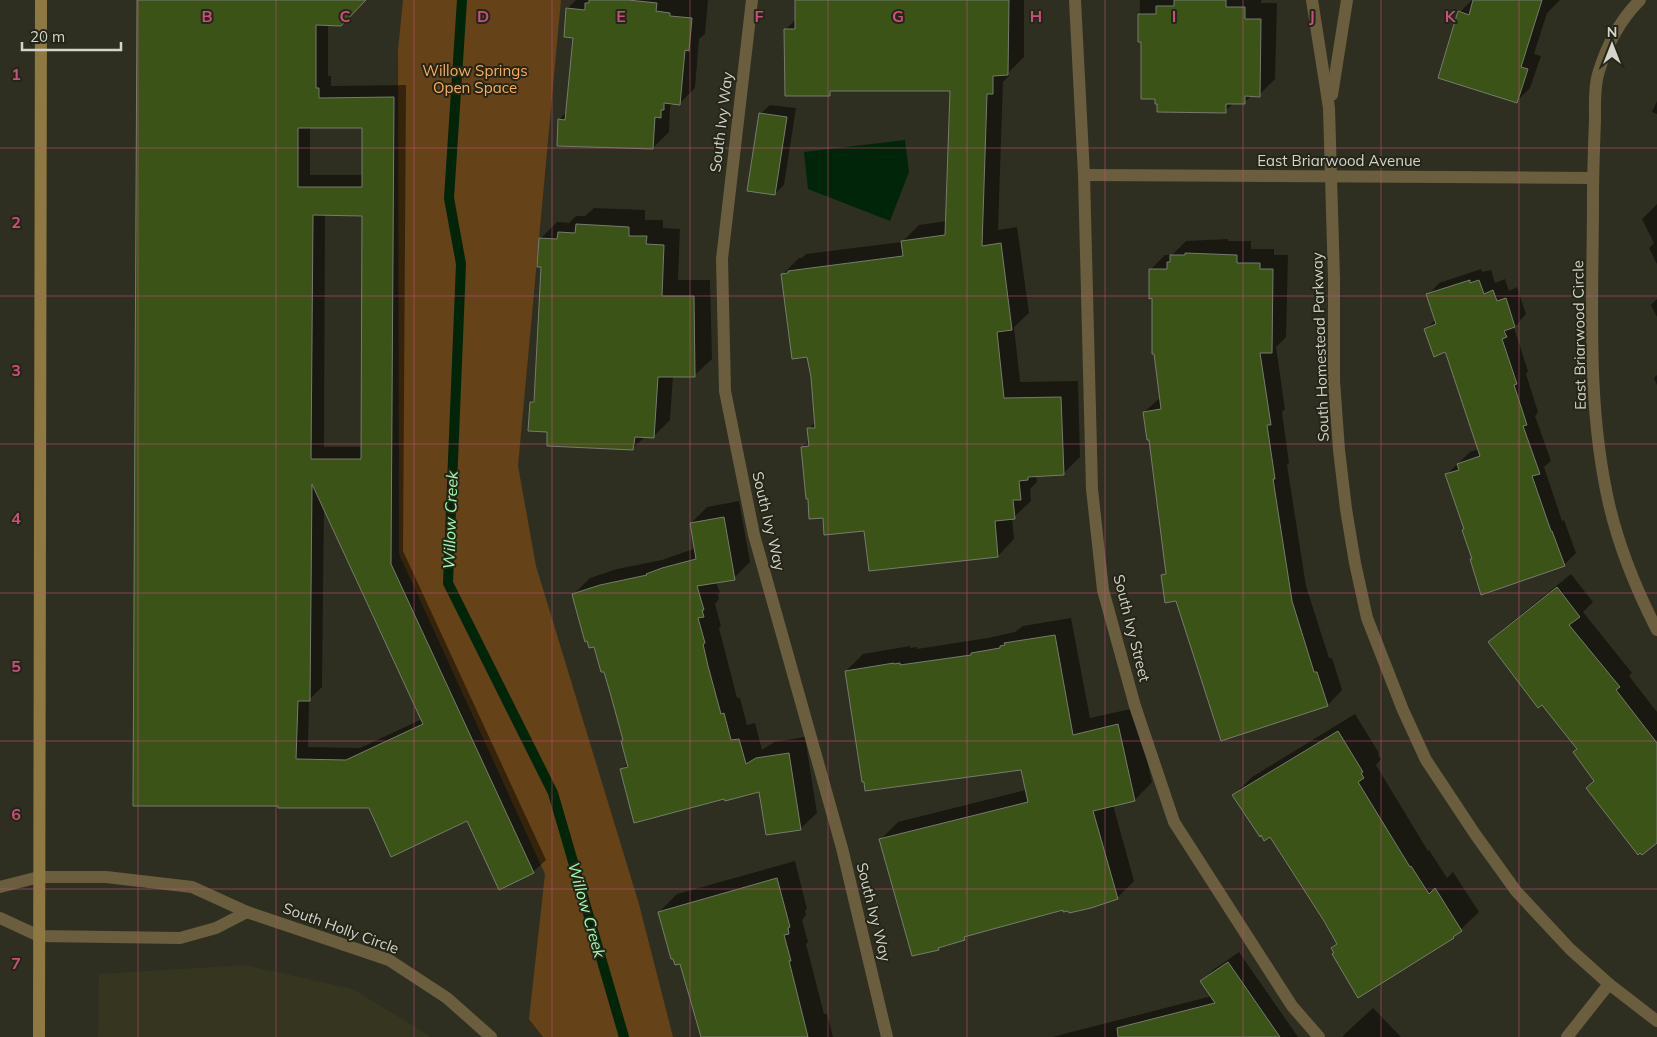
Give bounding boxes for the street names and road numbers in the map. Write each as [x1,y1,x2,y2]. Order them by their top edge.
street label: South Ivy Way [705,71,737,173]
street label: East Briarwood Avenue [1257,151,1421,170]
street label: South Homestead Parkway [1307,252,1333,442]
street label: East Briarwood Circle [1568,260,1590,410]
street label: South Ivy Way [748,470,790,572]
street label: South Ivy Street [1109,572,1155,684]
street label: South Ivy Way [853,861,895,963]
street label: South Holly Circle [280,898,402,958]

